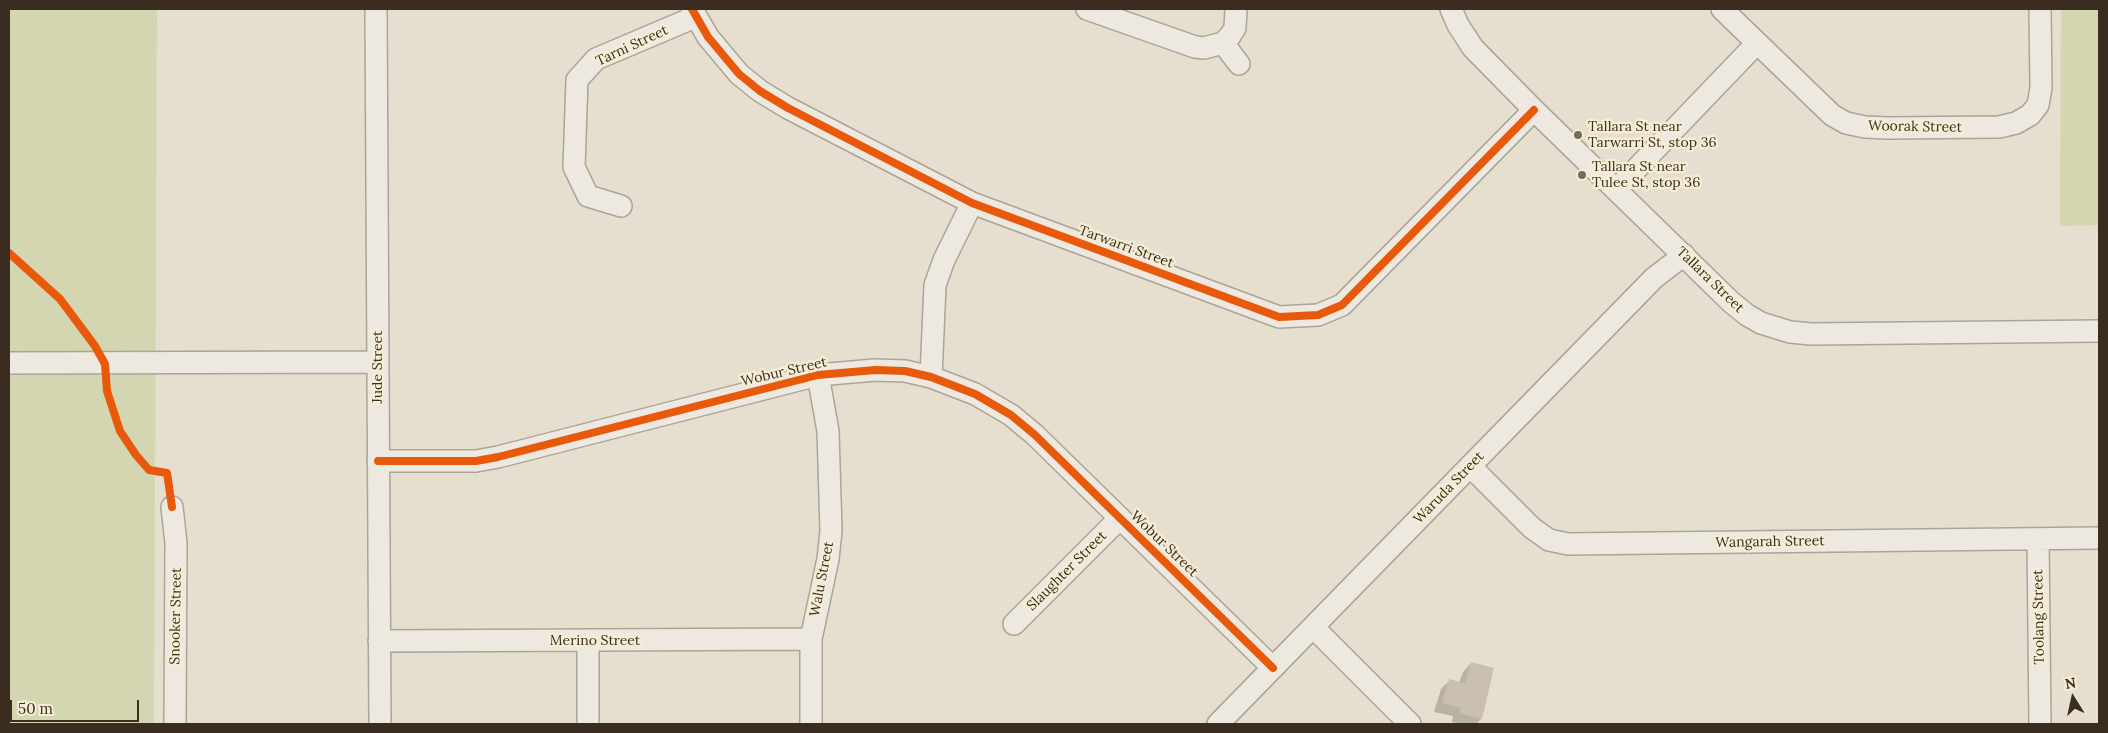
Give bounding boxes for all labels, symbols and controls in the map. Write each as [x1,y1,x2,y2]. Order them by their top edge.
street label: Tarni Street [593,22,671,70]
street label: Woorak Street [1868,118,1962,136]
place label: Tallara St near Tarwarri St, stop 36 [1588,119,1717,152]
marker: Tallara St near Tarwarri St, stop 36 [1572,129,1584,141]
place label: Tallara St near Tulee St, stop 36 [1592,159,1700,192]
marker: Tallara St near Tulee St, stop 36 [1576,169,1588,181]
street label: Tarwarri Street [1076,222,1176,272]
street label: Tallara Street [1673,244,1747,316]
street label: Jude Street [370,331,386,403]
street label: Wobur Street [739,354,829,390]
street label: Waruda Street [1410,448,1488,528]
street label: Wobur Street [1127,508,1201,580]
street label: Slaughter Street [1024,528,1110,614]
street label: Wangarah Street [1715,533,1825,551]
street label: Walu Street [806,540,838,618]
street label: Snooker Street [167,567,185,665]
street label: Toolang Street [2030,569,2048,665]
street label: Merino Street [550,633,640,649]
north arrow [2048,673,2098,723]
text: N [2063,673,2077,693]
scale bar [12,690,141,722]
text: 50 m [18,699,53,718]

